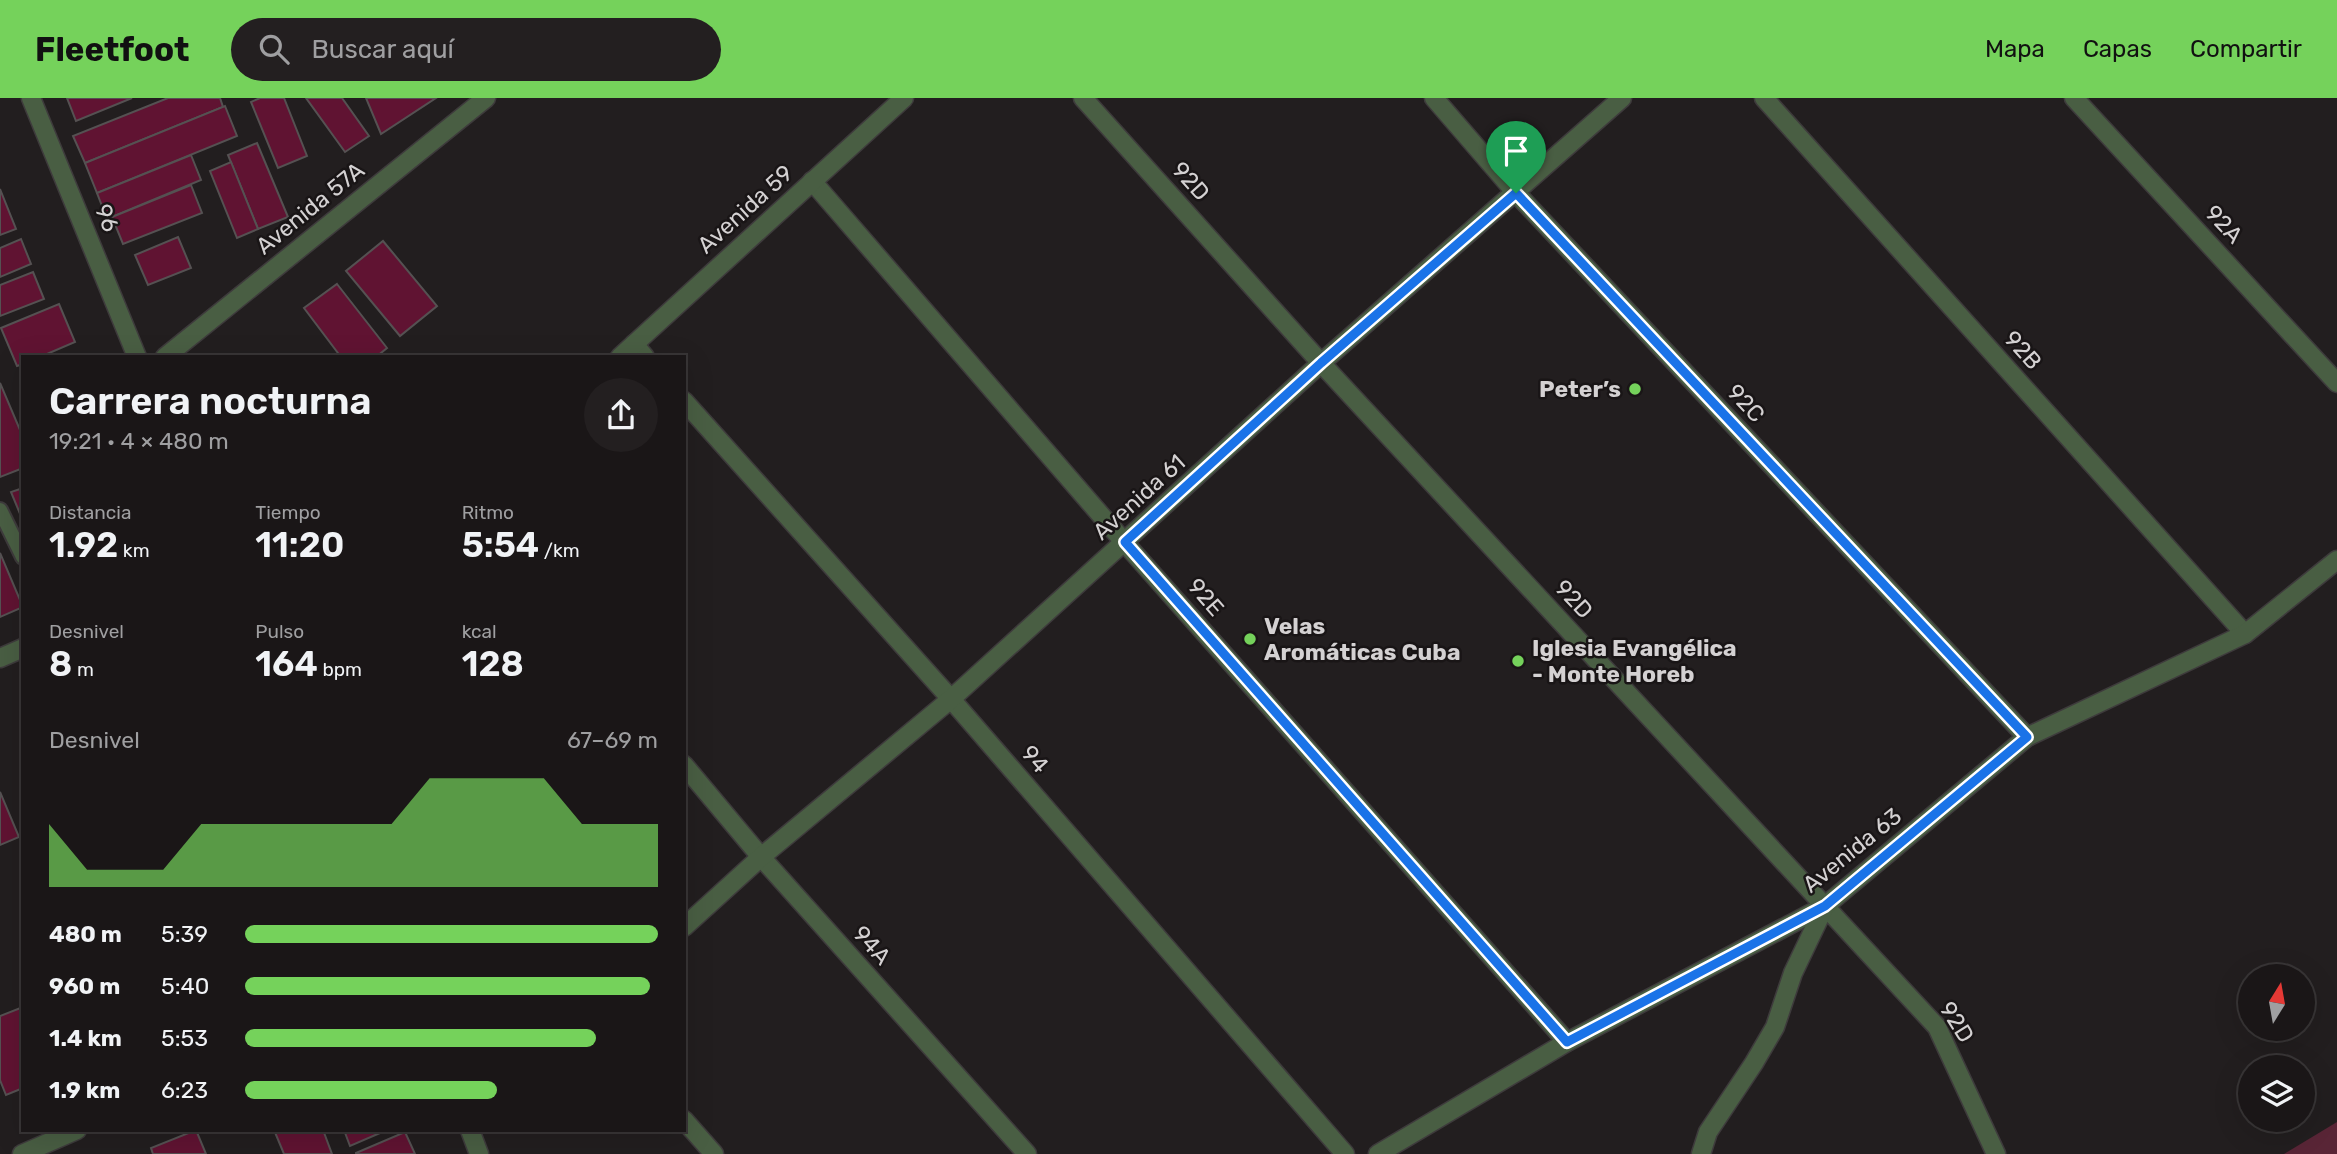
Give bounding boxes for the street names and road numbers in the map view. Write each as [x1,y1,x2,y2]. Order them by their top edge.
street label: Avenida 57A [250,156,370,260]
street label: 92D [1166,156,1216,206]
street label: Avenida 59 [692,159,798,259]
street label: 92A [2199,199,2249,249]
street label: 96 [89,200,125,236]
street label: 92B [1998,325,2048,375]
street label: 92C [1721,378,1771,428]
street label: Avenida 61 [1087,448,1191,546]
street label: 92E [1182,572,1230,622]
street label: 92D [1549,574,1599,624]
street label: 94 [1015,739,1055,779]
street label: Avenida 63 [1797,802,1907,898]
street label: 94A [847,920,897,970]
street label: 92D [1934,996,1980,1048]

